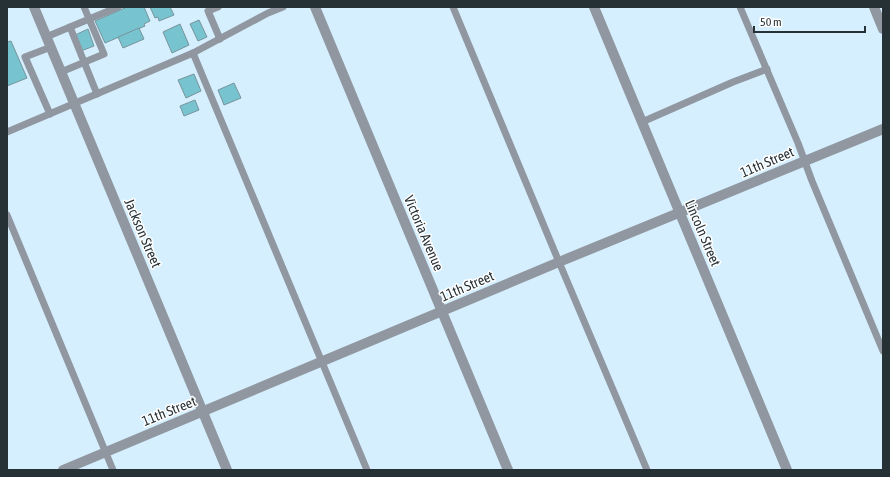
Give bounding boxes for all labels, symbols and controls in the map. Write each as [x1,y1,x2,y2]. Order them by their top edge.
scale bar [754,8,865,34]
text: 50 m [760,15,782,29]
street label: 11th Street [738,144,796,180]
street label: Victoria Avenue [401,193,447,273]
street label: Jackson Street [121,196,165,270]
street label: Lincoln Street [682,198,724,268]
street label: 11th Street [438,268,496,304]
street label: 11th Street [140,393,198,429]

